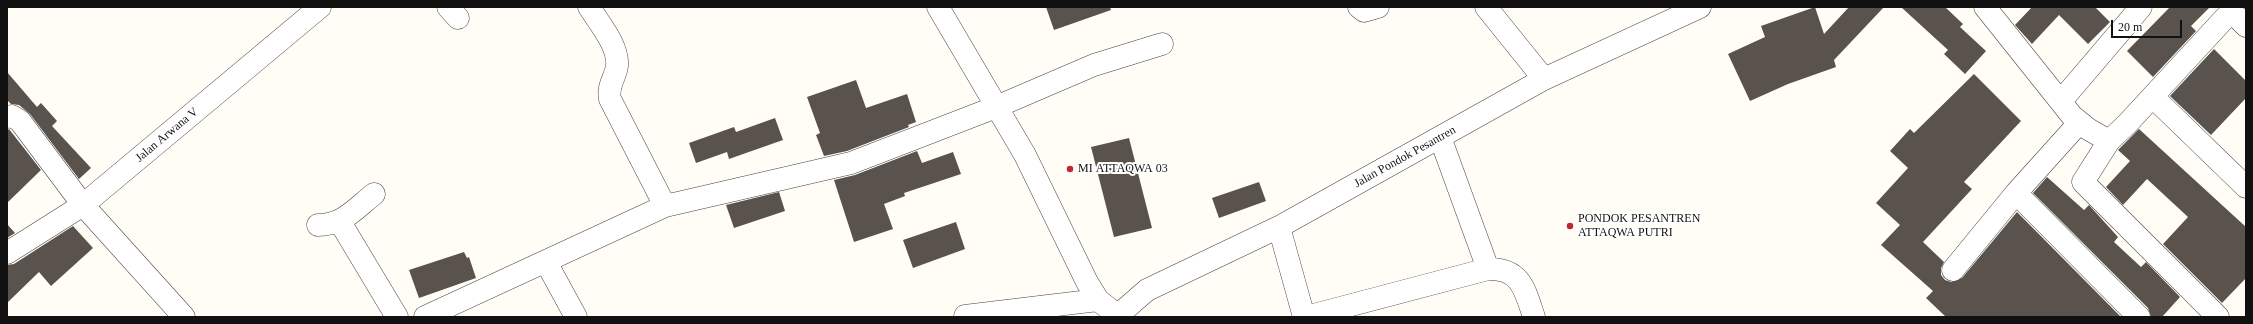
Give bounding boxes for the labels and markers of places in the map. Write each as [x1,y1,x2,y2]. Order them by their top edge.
place label: MI ATTAQWA 03 [1078,162,1168,176]
marker: MI ATTAQWA 03 [1065,164,1075,174]
place label: PONDOK PESANTREN ATTAQWA PUTRI [1578,212,1700,240]
marker: PONDOK PESANTREN ATTAQWA PUTRI [1565,221,1575,231]

